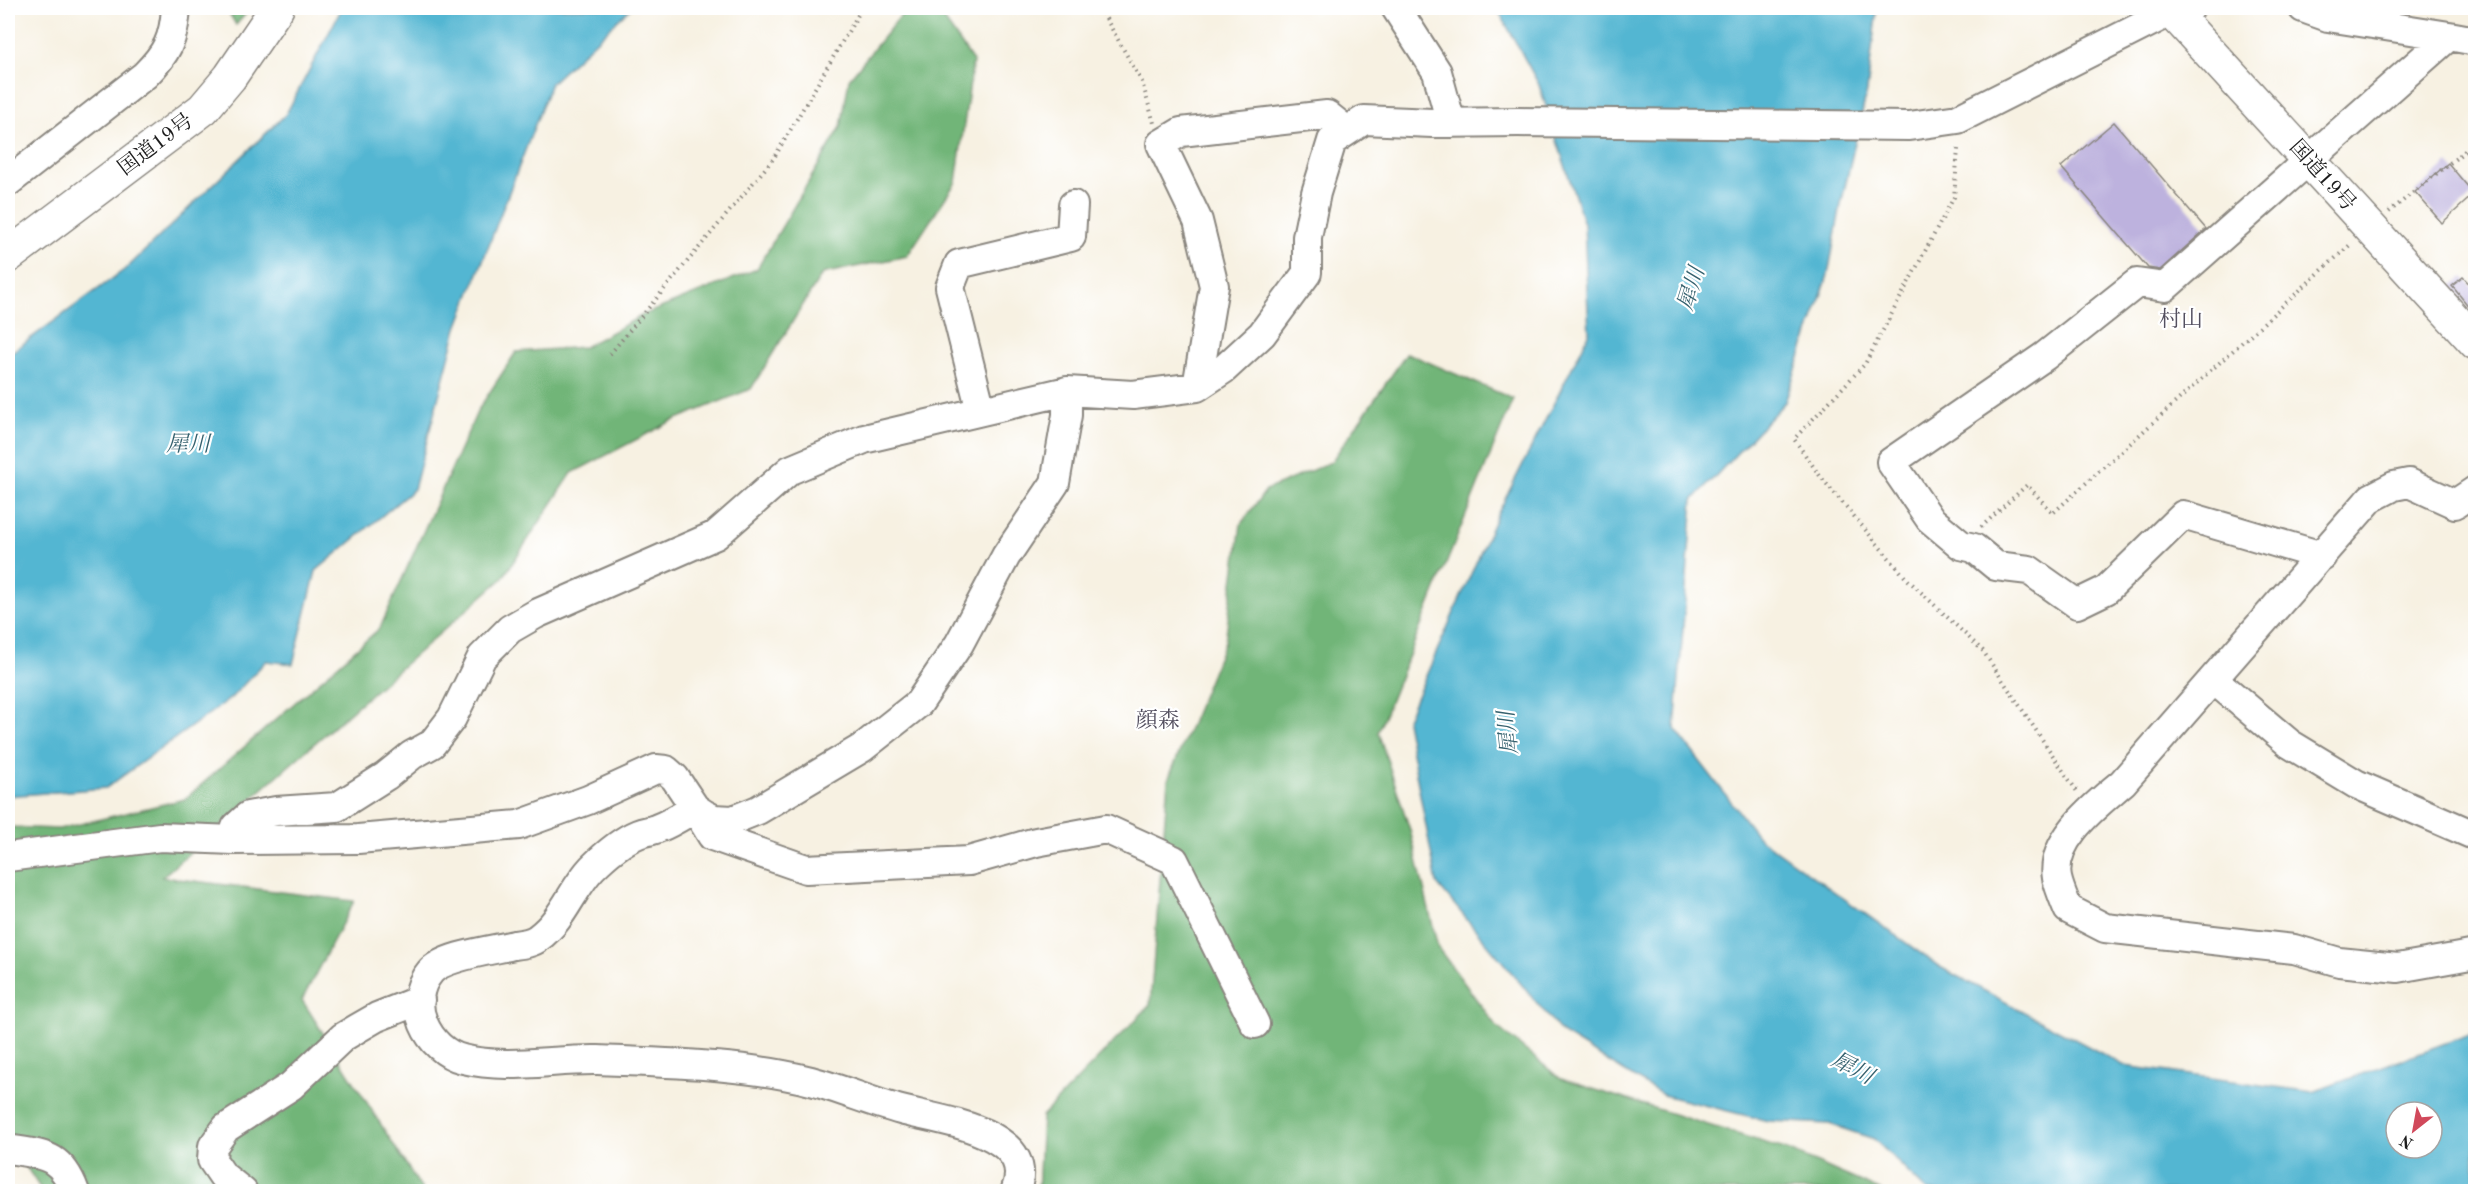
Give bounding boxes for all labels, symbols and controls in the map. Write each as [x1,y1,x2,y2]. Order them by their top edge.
street label: 国道19号 [114,109,197,180]
street label: 国道19号 [2285,135,2361,215]
water label: 犀川 [1673,262,1710,313]
district label: 村山 [2159,307,2203,331]
water label: 犀川 [166,432,212,456]
district label: 顔森 [1136,708,1180,732]
water label: 犀川 [1494,708,1522,756]
water label: 犀川 [1827,1047,1879,1090]
north arrow [2384,1100,2444,1160]
text: N [2397,1131,2417,1151]

